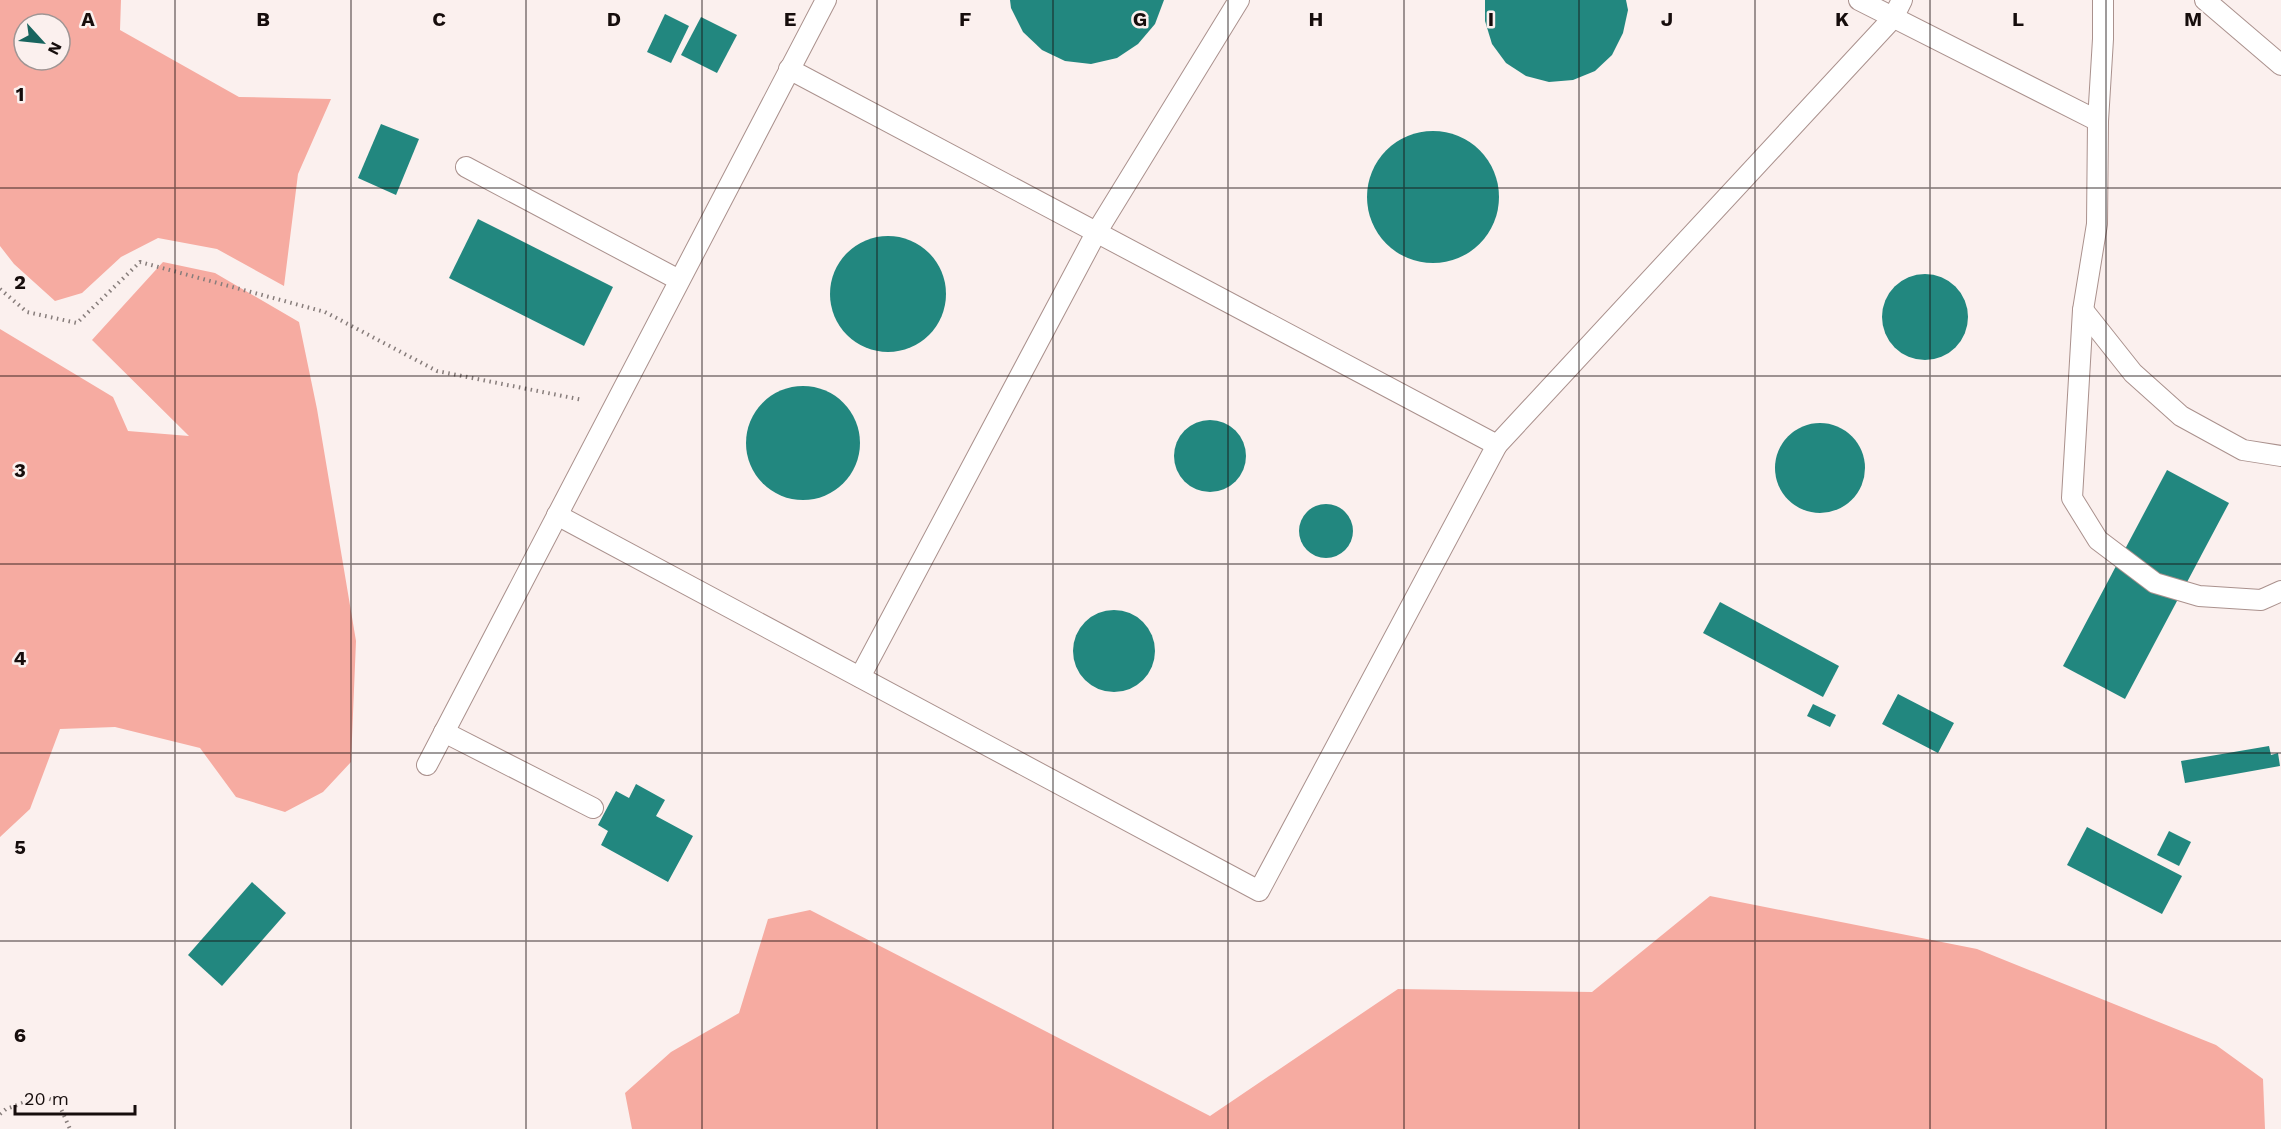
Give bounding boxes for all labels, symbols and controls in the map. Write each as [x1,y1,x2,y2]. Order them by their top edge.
text: A [81,7,95,31]
text: B [256,7,270,31]
text: C [432,7,446,31]
text: D [607,7,621,31]
text: E [784,7,796,31]
text: F [959,7,971,31]
text: G [1133,7,1147,31]
text: H [1309,7,1323,31]
text: I [1488,7,1494,31]
text: J [1661,7,1673,31]
text: K [1835,7,1849,31]
text: L [2012,7,2024,31]
text: M [2184,7,2202,31]
north arrow [12,12,72,72]
text: N [44,39,66,58]
text: 1 [16,82,24,106]
text: 2 [14,270,26,294]
text: 3 [14,458,26,482]
text: 4 [14,646,27,670]
text: 5 [14,835,26,859]
text: 6 [14,1023,26,1047]
scale bar [15,1078,135,1116]
text: 20 m [24,1088,69,1109]

